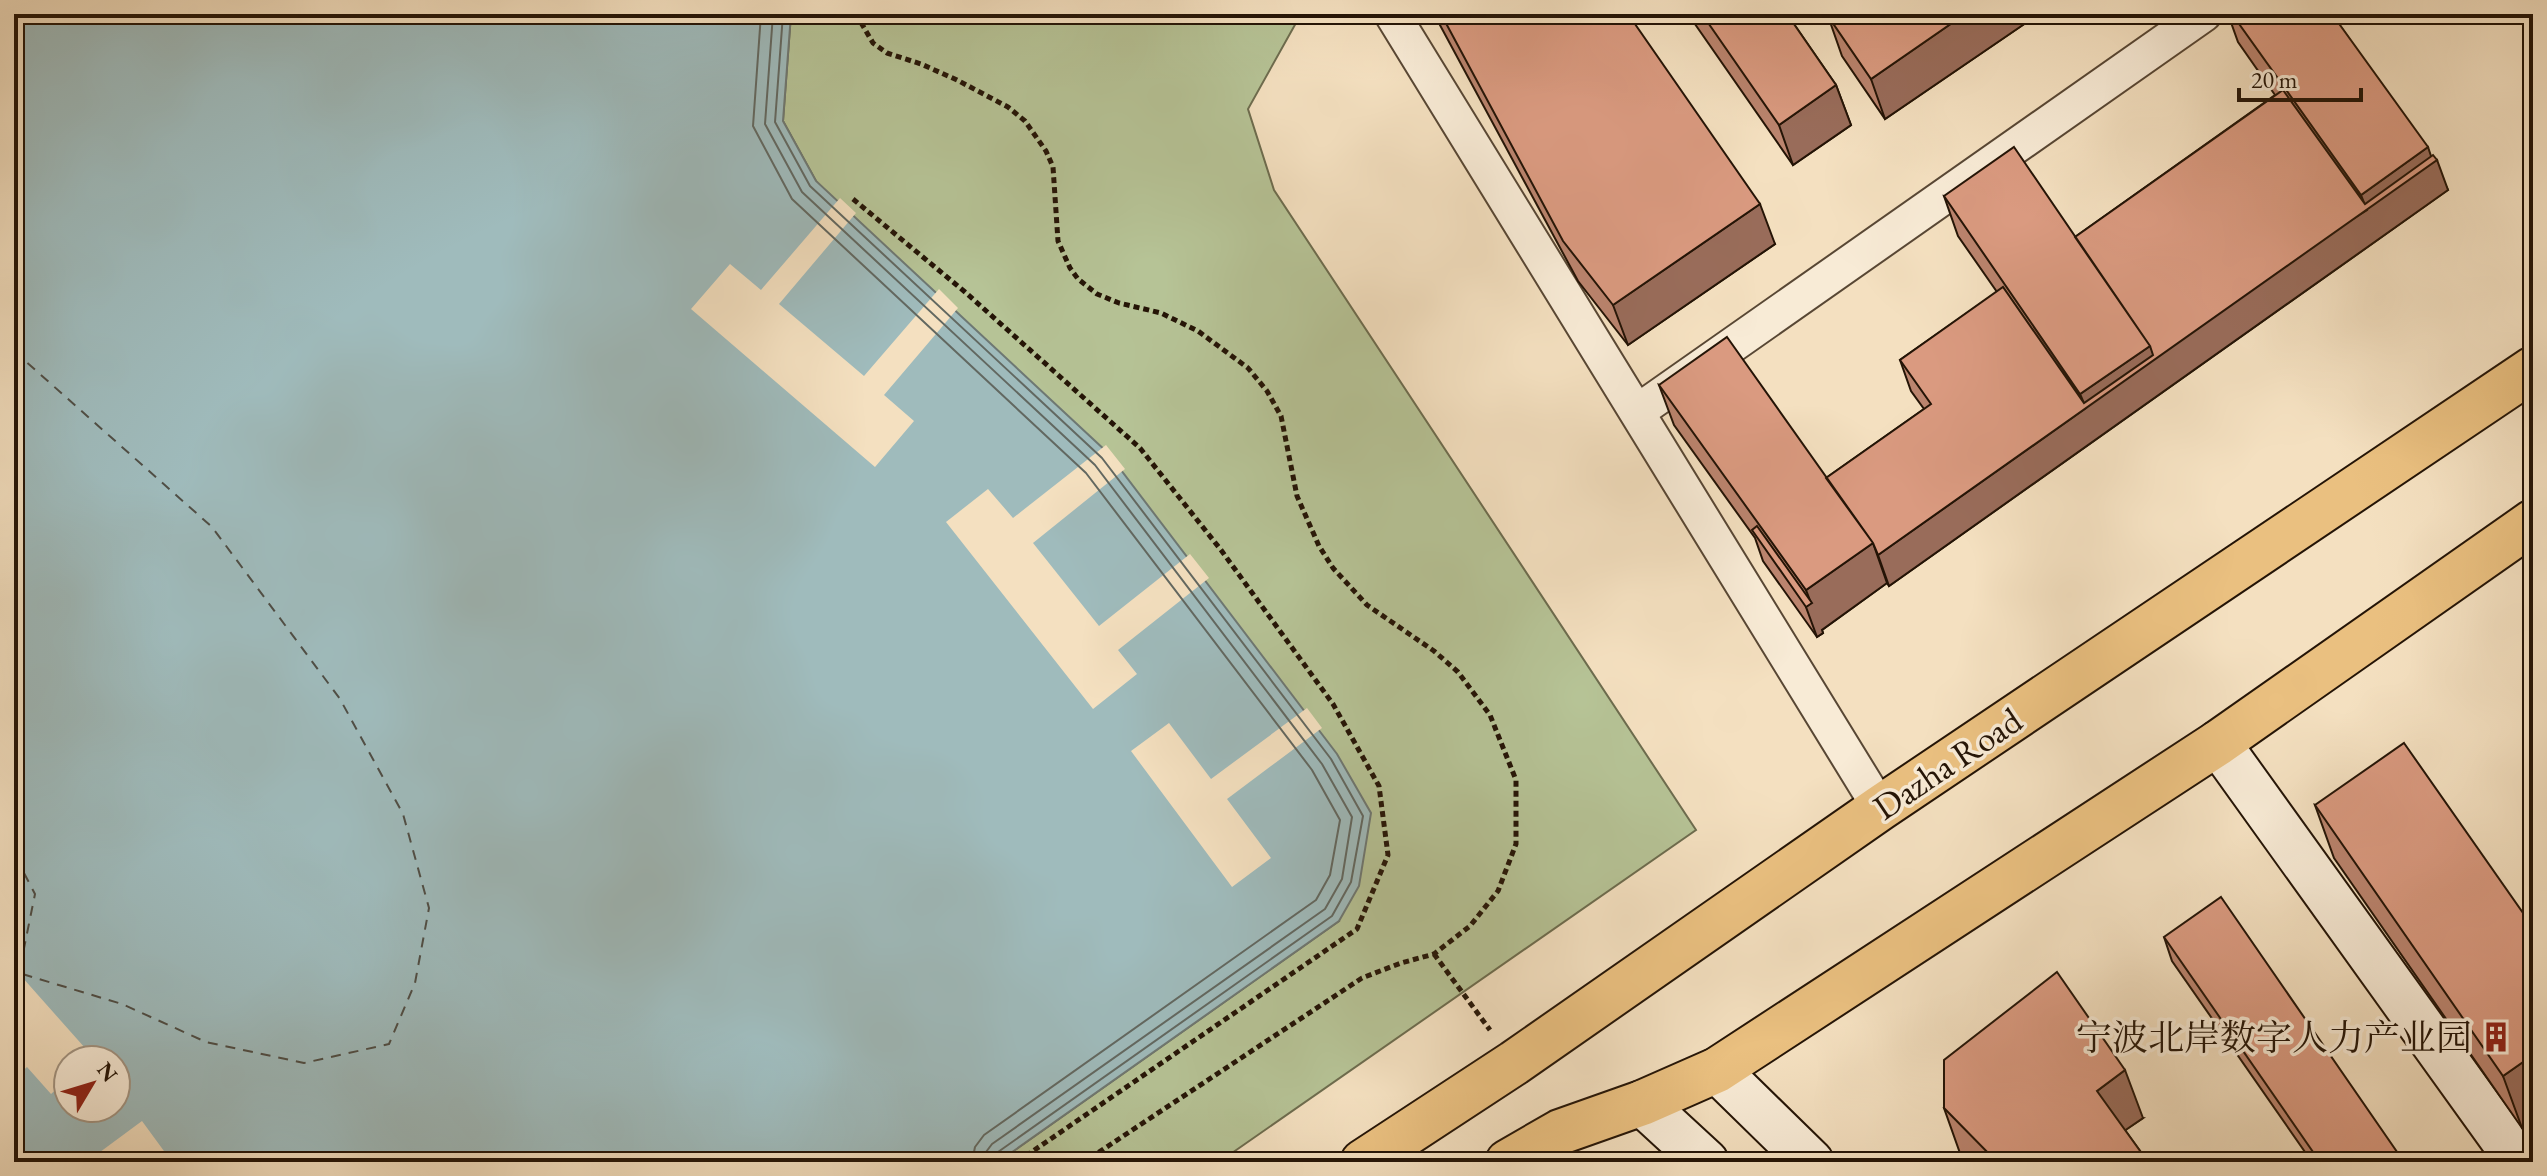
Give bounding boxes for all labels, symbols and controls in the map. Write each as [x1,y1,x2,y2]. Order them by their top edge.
scale bar [2239,52,2361,102]
text: 20 m [2251,64,2298,95]
street label: Dazha Road [1864,696,2031,830]
place label: 宁波北岸数字人力产业园 [2076,1014,2472,1061]
building icon: 宁波北岸数字人力产业园 [2479,1020,2513,1054]
north arrow [52,1044,132,1124]
text: N [90,1056,124,1088]

